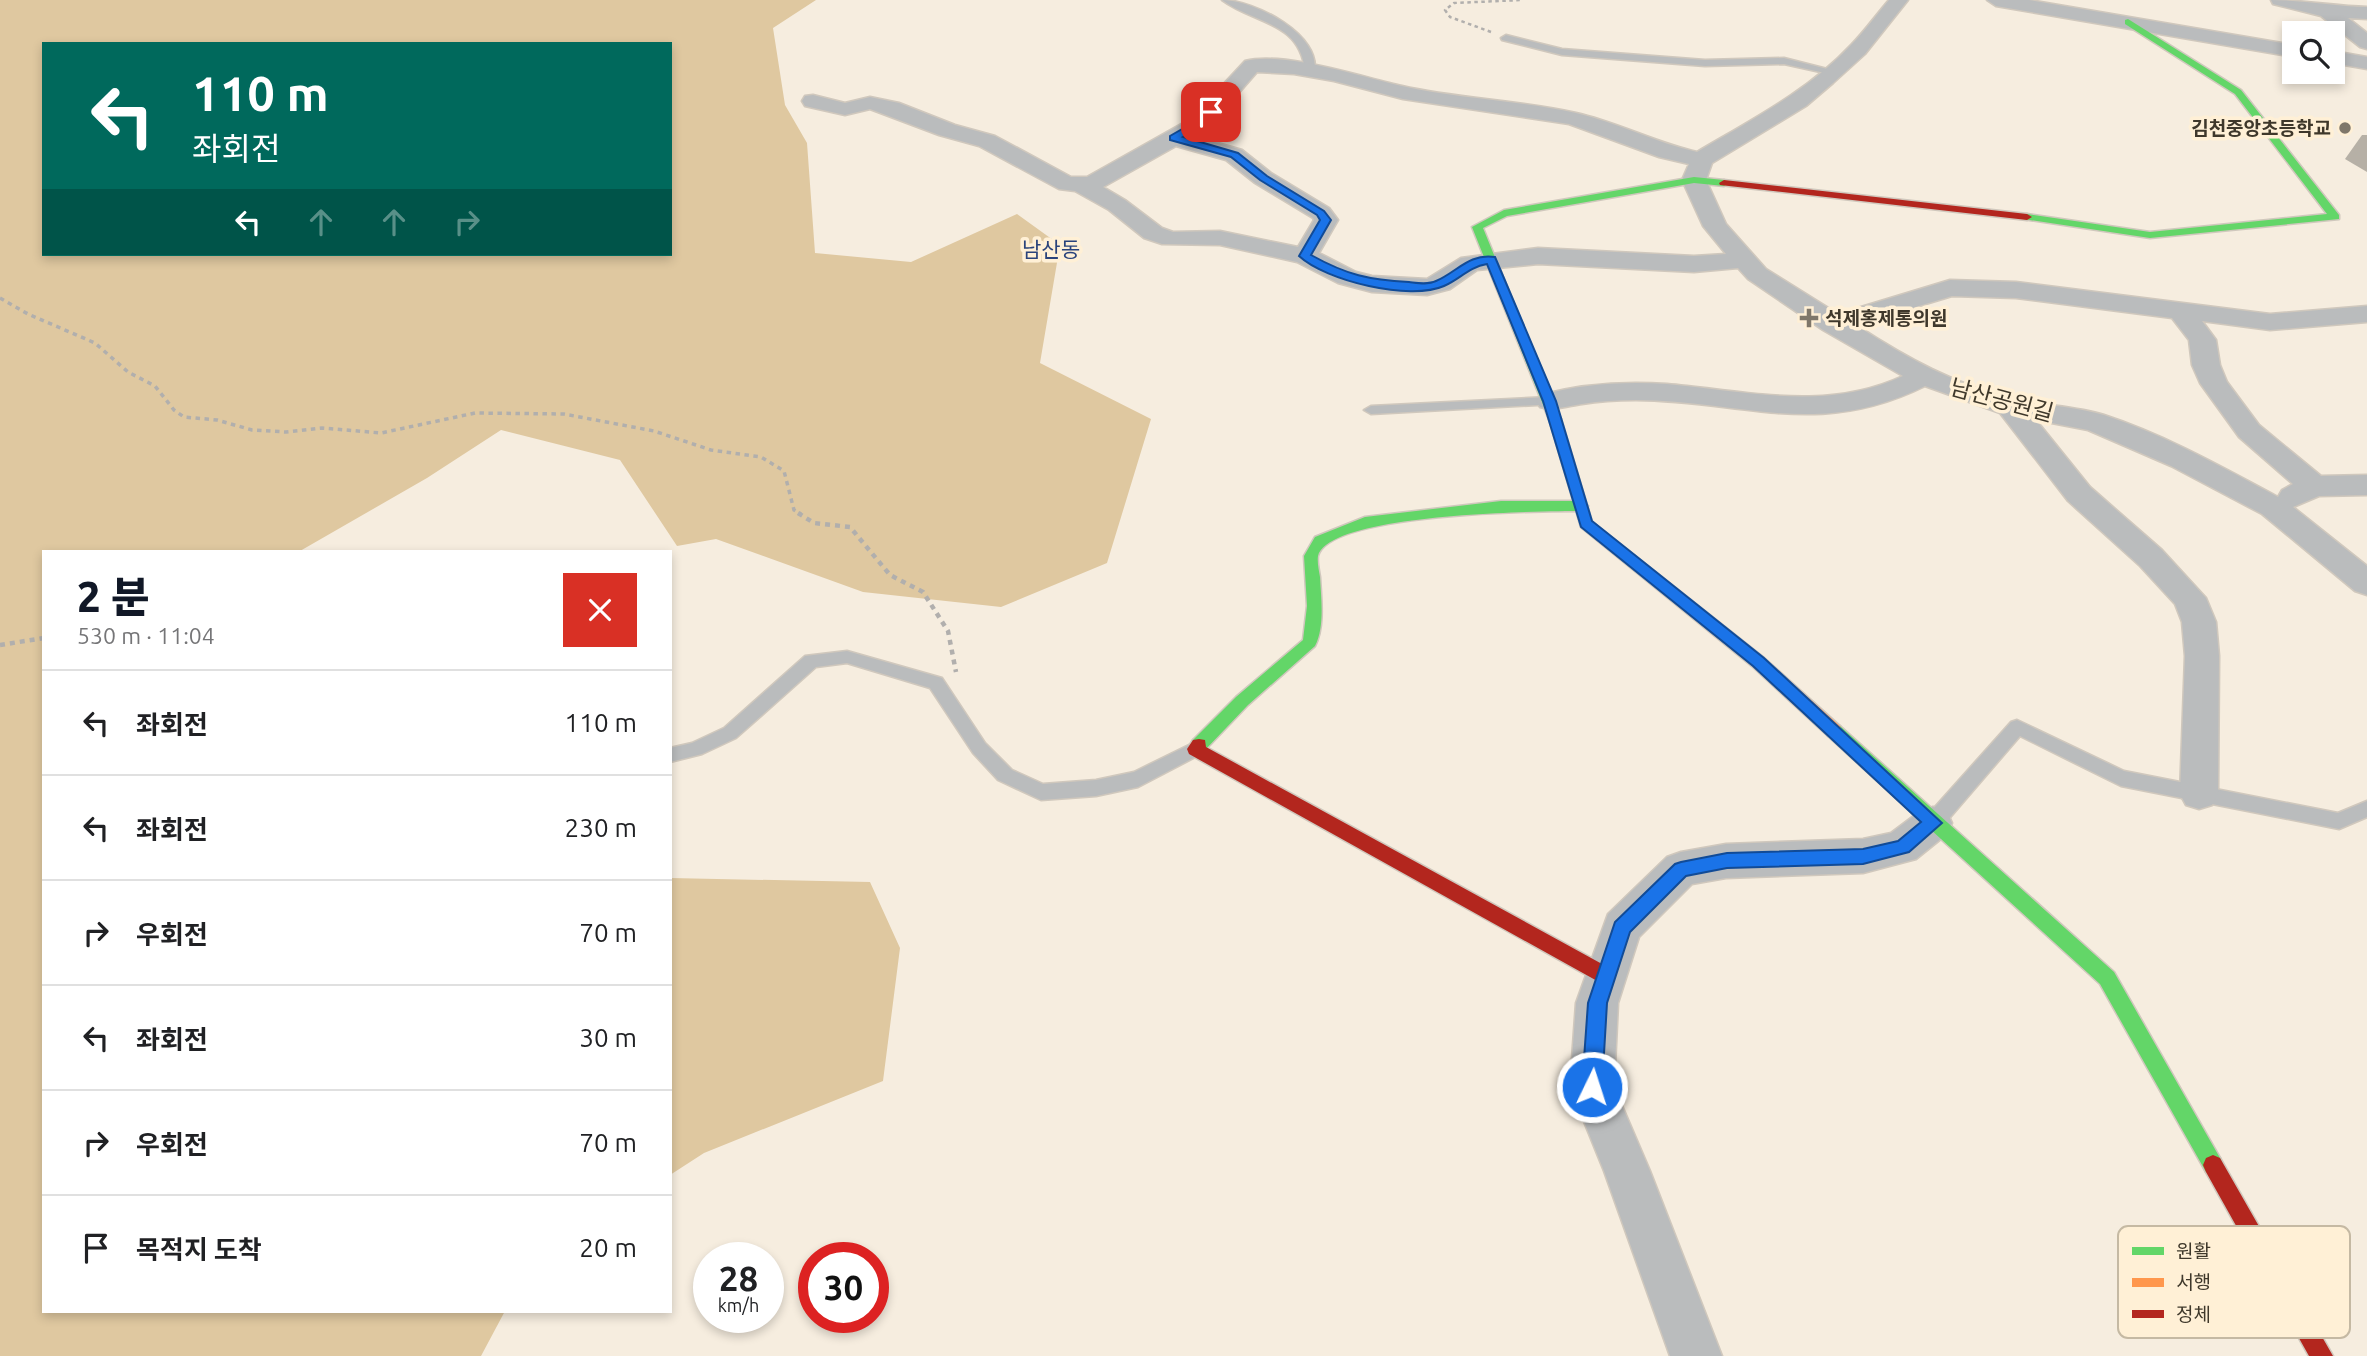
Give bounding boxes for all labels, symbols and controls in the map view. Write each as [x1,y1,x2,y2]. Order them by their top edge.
map controls [2282,21,2345,84]
button: search [2282,21,2345,84]
text: 110 m [192,65,329,120]
icon: left [77,70,168,161]
pin [1181,82,1241,142]
icon: arrive [1192,93,1230,131]
place label: 김천중앙초등학교 [2191,117,2331,139]
marker: 김천중앙초등학교 [2337,120,2353,136]
text: 좌회전 [192,130,280,166]
icon: left [229,203,267,241]
icon: ahead [302,203,340,241]
icon: ahead [375,203,413,241]
icon: right [448,203,486,241]
district label: 남산동 [1022,237,1080,261]
place label: 석제홍제통의원 [1825,307,1947,329]
marker: 석제홍제통의원 [1799,308,1819,328]
street label: 남산공원길 [1948,374,2056,425]
text: 2 분 [77,573,149,620]
button: close [563,573,637,647]
text: 530 m · 11:04 [77,623,215,648]
icon: left [77,704,115,742]
text: 110 m [565,708,637,737]
text: 좌회전 [136,710,208,739]
icon: left [77,809,115,847]
text: 230 m [565,813,637,842]
text: 좌회전 [136,815,208,844]
icon: right [77,914,115,952]
text: 70 m [579,918,637,947]
text: 우회전 [136,920,208,949]
icon: left [77,1019,115,1057]
text: 30 m [579,1023,637,1052]
text: 좌회전 [136,1025,208,1054]
position arrow [1555,1050,1629,1124]
icon: right [77,1124,115,1162]
text: 70 m [579,1128,637,1157]
text: 우회전 [136,1130,208,1159]
legend [2118,1226,2350,1338]
icon: arrive [77,1229,115,1267]
text: 20 m [579,1233,637,1262]
text: 목적지 도착 [136,1235,262,1264]
text: 원활 [2176,1240,2211,1262]
speed limit sign: 30 [798,1242,889,1333]
text: 28 [719,1258,758,1298]
text: 서행 [2176,1271,2211,1293]
text: km/h [718,1295,759,1315]
text: 정체 [2176,1303,2211,1325]

